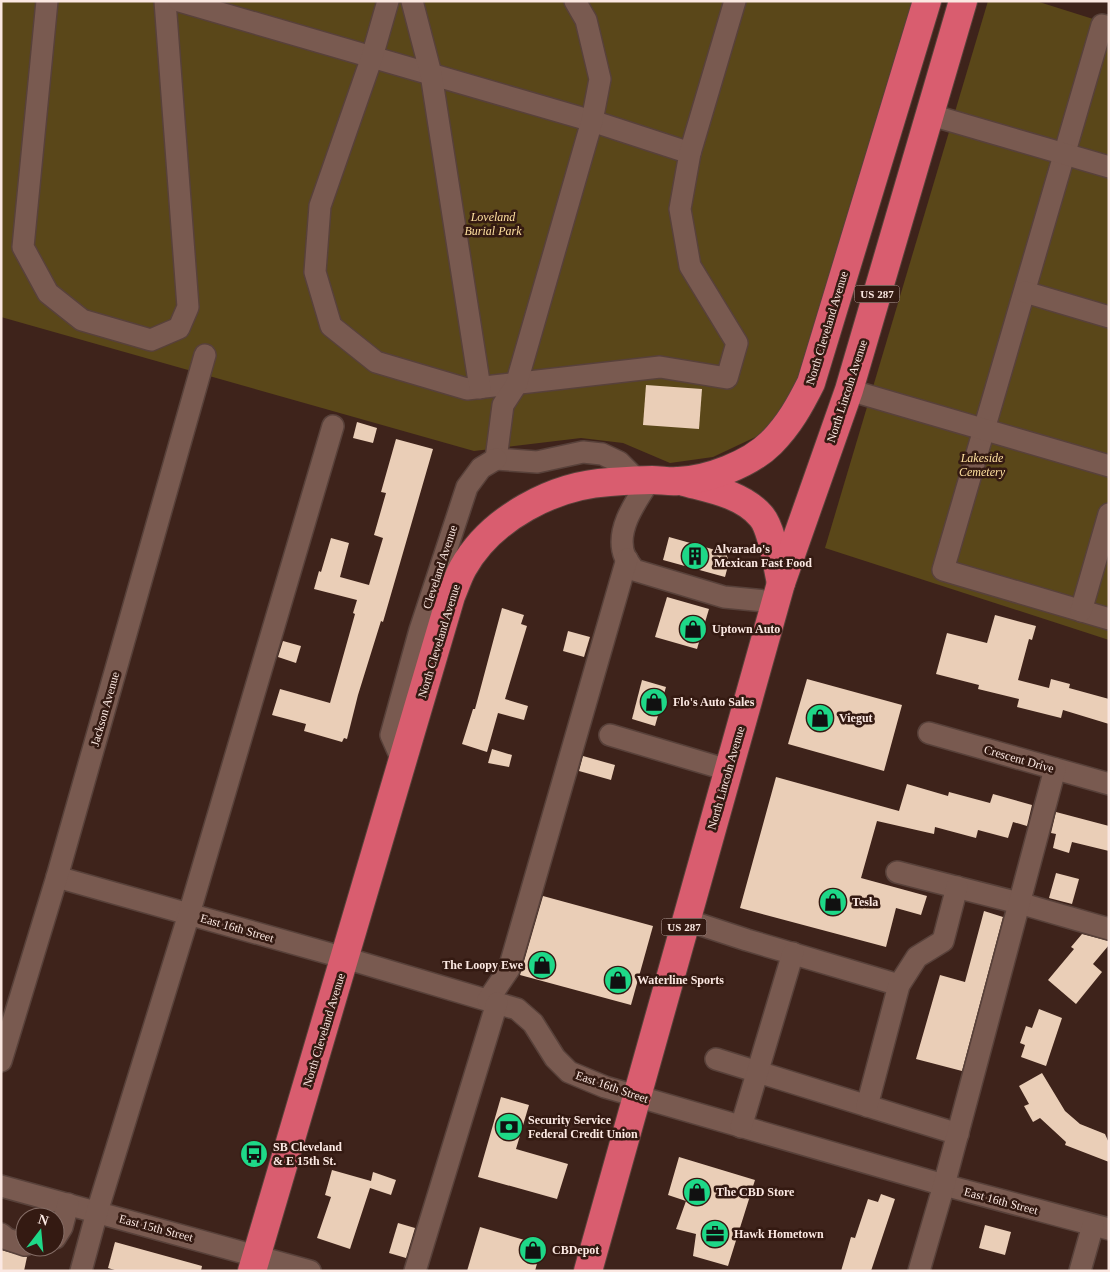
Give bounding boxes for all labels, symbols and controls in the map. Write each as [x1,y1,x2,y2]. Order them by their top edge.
park label: Loveland Burial Park [465,210,522,238]
street label: North Cleveland Avenue [803,269,851,387]
road number: US 287 [854,286,900,302]
street label: North Lincoln Avenue [824,338,870,444]
park label: Lakeside Cemetery [959,451,1006,479]
street label: Cleveland Avenue [420,523,460,611]
building icon: Alvarado's Mexican Fast Food [680,541,710,571]
place label: Alvarado's Mexican Fast Food [714,542,812,570]
street label: North Cleveland Avenue [415,582,463,700]
shop icon: Uptown Auto [678,614,708,644]
place label: Uptown Auto [712,622,780,636]
street label: Jackson Avenue [88,670,122,748]
shop icon: Flo's Auto Sales [639,687,669,717]
place label: Flo's Auto Sales [673,695,755,709]
shop icon: Viegut [805,703,835,733]
place label: Viegut [839,711,873,725]
street label: North Lincoln Avenue [705,725,747,831]
street label: Crescent Drive [982,742,1056,776]
shop icon: Tesla [818,887,848,917]
place label: Tesla [852,895,878,909]
street label: East 16th Street [199,911,276,945]
road number: US 287 [662,919,706,936]
shop icon: The Loopy Ewe [527,950,557,980]
place label: The Loopy Ewe [442,958,524,972]
shop icon: Waterline Sports [603,965,633,995]
street label: North Cleveland Avenue [300,971,348,1089]
place label: Waterline Sports [637,973,724,987]
street label: East 16th Street [574,1068,651,1106]
bank icon: Security Service Federal Credit Union [494,1112,524,1142]
place label: Security Service Federal Credit Union [528,1113,638,1141]
bus stop icon: SB Cleveland & E 15th St. [239,1139,269,1169]
place label: SB Cleveland & E 15th St. [273,1140,342,1168]
shop icon: The CBD Store [682,1177,712,1207]
street label: East 16th Street [962,1184,1040,1218]
place label: The CBD Store [716,1185,795,1199]
north arrow [15,1207,65,1257]
text: N [37,1211,50,1229]
street label: East 15th Street [117,1211,195,1245]
office icon: Hawk Hometown [700,1219,730,1249]
place label: Hawk Hometown [734,1227,824,1241]
shop icon: CBDepot [518,1235,548,1265]
place label: CBDepot [552,1243,599,1257]

